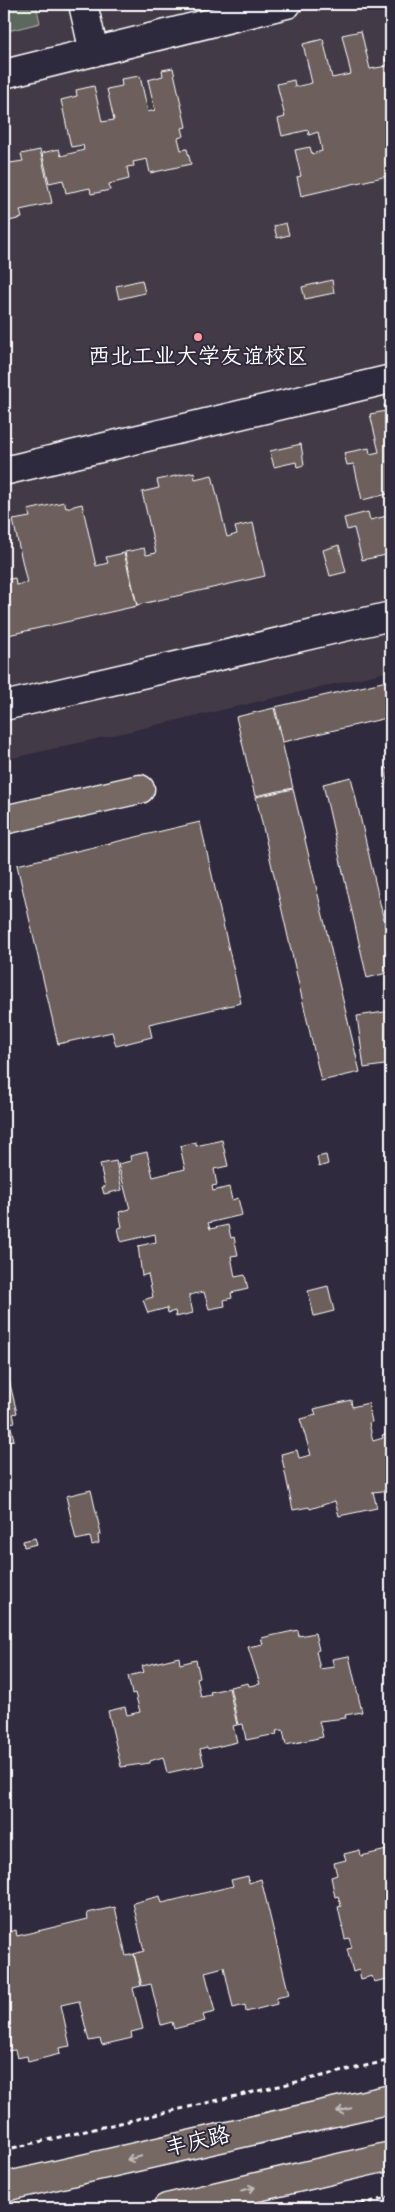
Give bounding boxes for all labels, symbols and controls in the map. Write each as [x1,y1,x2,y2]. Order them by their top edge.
marker: 西北工业大学友谊校区 [192,331,204,343]
place label: 西北工业大学友谊校区 [88,342,308,374]
one-way arrow [336,2106,352,2115]
street label: 丰庆路 [162,2120,234,2166]
one-way arrow [126,2153,142,2163]
one-way arrow [240,2184,256,2193]

